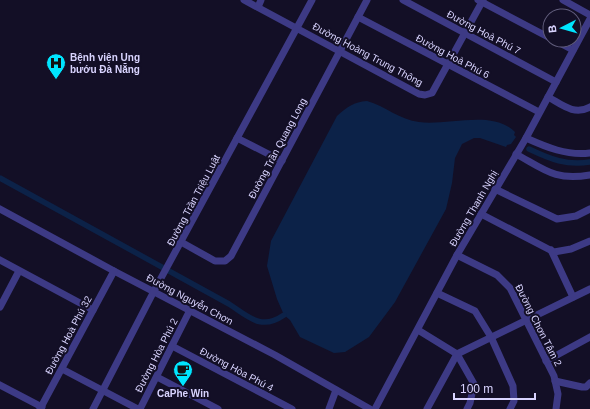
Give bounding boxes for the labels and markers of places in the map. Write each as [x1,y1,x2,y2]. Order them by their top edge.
hospital icon: Bệnh viện Ung bướu Đà Nẵng [45,52,67,80]
place label: Bệnh viện Ung bướu Đà Nẵng [70,52,140,75]
cafe icon: CaPhe Win [172,359,194,387]
place label: CaPhe Win [157,388,209,399]

